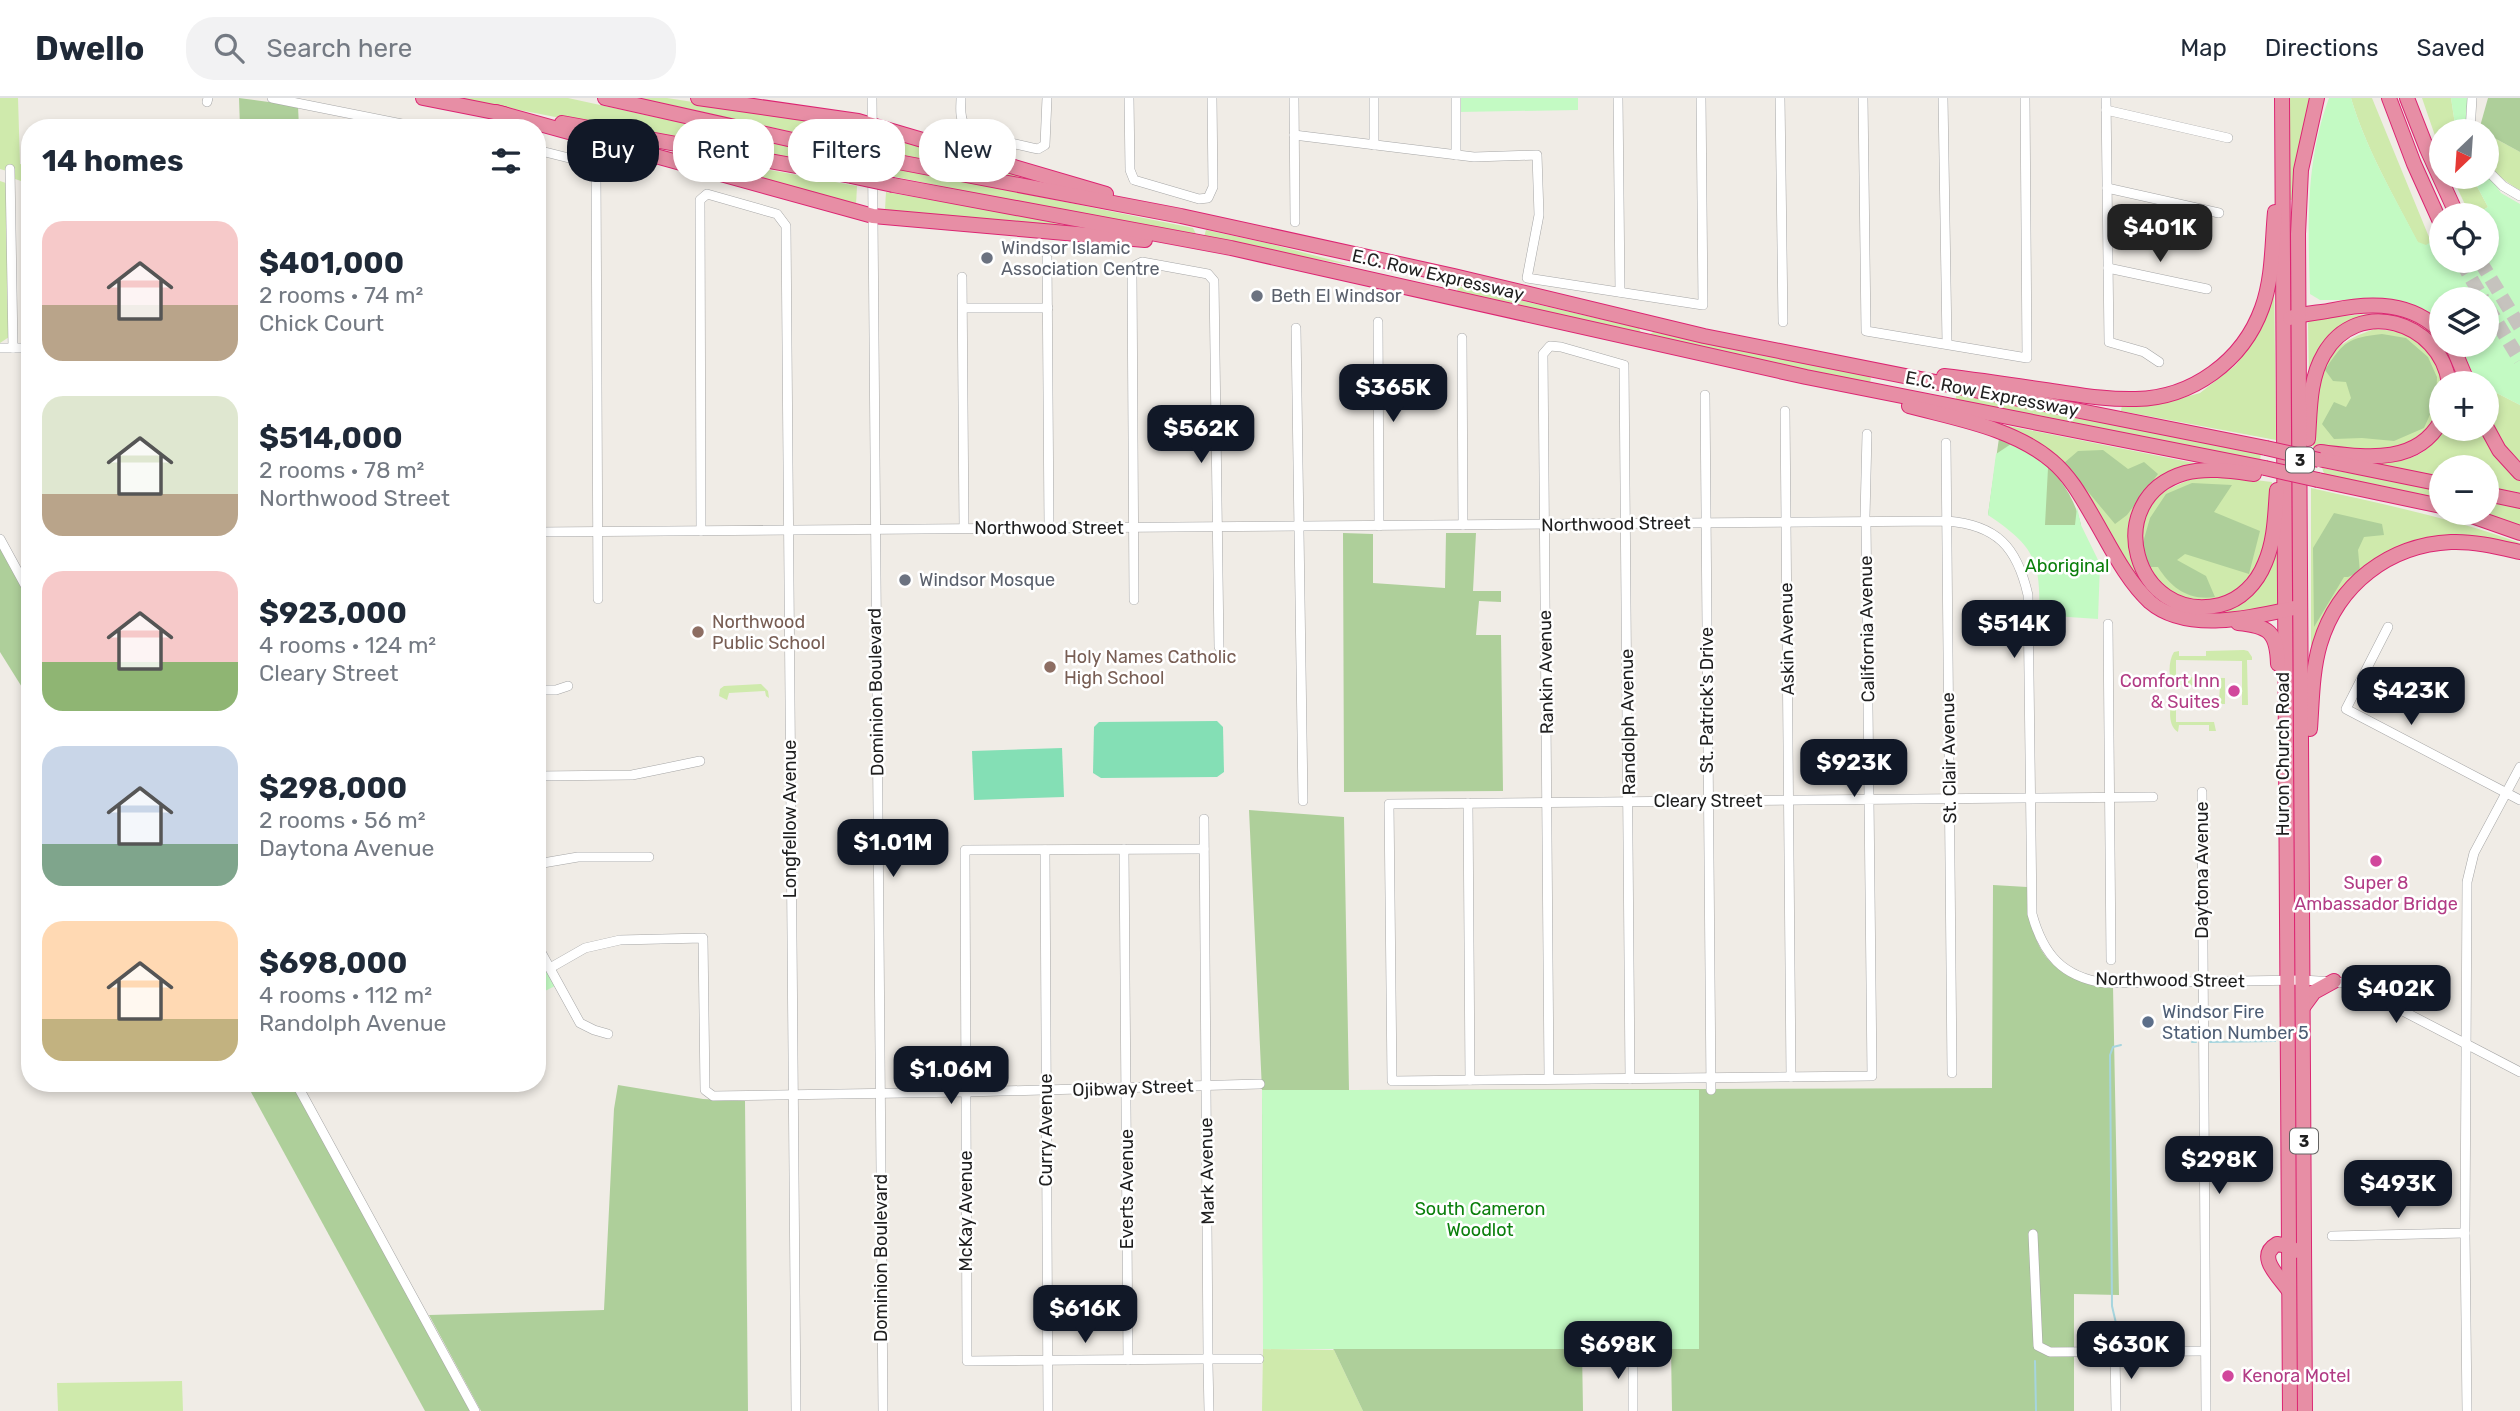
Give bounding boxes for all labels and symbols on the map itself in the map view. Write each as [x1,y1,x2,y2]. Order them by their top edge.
north arrow [2429,119,2499,189]
pin: $401K [2111,204,2209,264]
place label: Windsor Islamic Association Centre [1001,237,1160,280]
street label: E.C. Row Expressway [1350,244,1526,306]
marker: Windsor Islamic Association Centre [979,250,995,266]
place label: Beth El Windsor [1271,285,1402,307]
marker: Beth El Windsor [1249,288,1265,304]
pin: $365K [1344,364,1442,424]
street label: E.C. Row Expressway [1903,366,2081,422]
pin: $562K [1152,406,1250,465]
road number: 3 [2286,448,2314,472]
street label: Northwood Street [1541,512,1691,536]
street label: Northwood Street [974,517,1124,539]
street label: California Avenue [1855,555,1879,703]
park label: Aboriginal [2025,555,2109,577]
place label: Windsor Mosque [919,569,1055,591]
marker: Windsor Mosque [897,572,913,588]
street label: Askin Avenue [1775,582,1799,696]
pin: $514K [1965,601,2063,660]
street label: Dominion Boulevard [864,608,888,776]
street label: Rankin Avenue [1534,610,1558,734]
place label: Northwood Public School [712,611,825,654]
marker: Northwood Public School [690,624,706,640]
street label: St. Patrick's Drive [1696,627,1718,773]
place label: Holy Names Catholic High School [1064,646,1236,689]
street label: Randolph Avenue [1616,648,1640,796]
marker: Holy Names Catholic High School [1042,659,1058,675]
pin: $423K [2362,668,2460,727]
place label: Comfort Inn & Suites [2120,670,2220,713]
street label: Huron Church Road [2272,672,2294,836]
marker: Comfort Inn & Suites [2226,683,2242,699]
street label: St. Clair Avenue [1937,692,1961,824]
street label: Longfellow Avenue [779,740,801,898]
pin: $923K [1805,740,1903,799]
street label: Cleary Street [1653,790,1763,812]
street label: Daytona Avenue [2191,801,2213,939]
pin: $1.01M [836,820,950,879]
marker: Super 8 Ambassador Bridge [2368,853,2384,869]
place label: Super 8 Ambassador Bridge [2294,872,2458,915]
pin: $402K [2347,965,2445,1025]
street label: Northwood Street [2095,968,2245,992]
place label: Windsor Fire Station Number 5 [2162,1001,2309,1044]
marker: Windsor Fire Station Number 5 [2140,1014,2156,1030]
pin: $1.06M [894,1046,1008,1106]
street label: Curry Avenue [1035,1074,1057,1186]
street label: Ojibway Street [1072,1075,1194,1101]
street label: Mark Avenue [1195,1117,1219,1225]
road number: 3 [2290,1128,2318,1154]
street label: Everts Avenue [1116,1129,1138,1249]
pin: $298K [2170,1136,2268,1196]
street label: McKay Avenue [955,1150,977,1272]
pin: $493K [2349,1160,2447,1220]
street label: Dominion Boulevard [870,1174,892,1342]
park label: South Cameron Woodlot [1415,1198,1545,1241]
pin: $616K [1036,1286,1134,1345]
pin: $698K [1569,1322,1667,1381]
pin: $630K [2082,1322,2180,1381]
place label: Kenora Motel [2242,1365,2351,1387]
marker: Kenora Motel [2220,1368,2236,1384]

